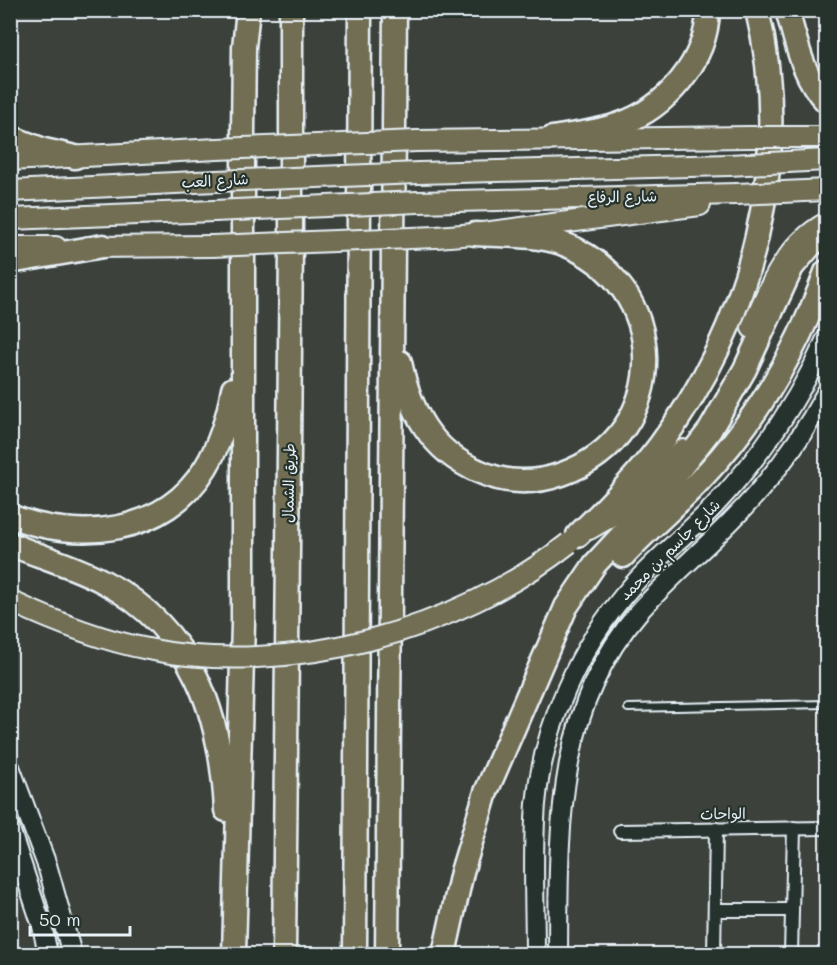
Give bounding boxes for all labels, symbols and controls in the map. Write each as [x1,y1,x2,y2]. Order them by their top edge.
street label: شارع العب [181,168,249,193]
street label: شارع الرفاع [587,185,657,208]
street label: طريق الشمال [277,443,299,523]
street label: شارع جاسم بن محمد [615,495,726,606]
street label: الواحات [700,803,746,823]
scale bar [30,899,130,937]
text: 50 m [39,907,81,931]

